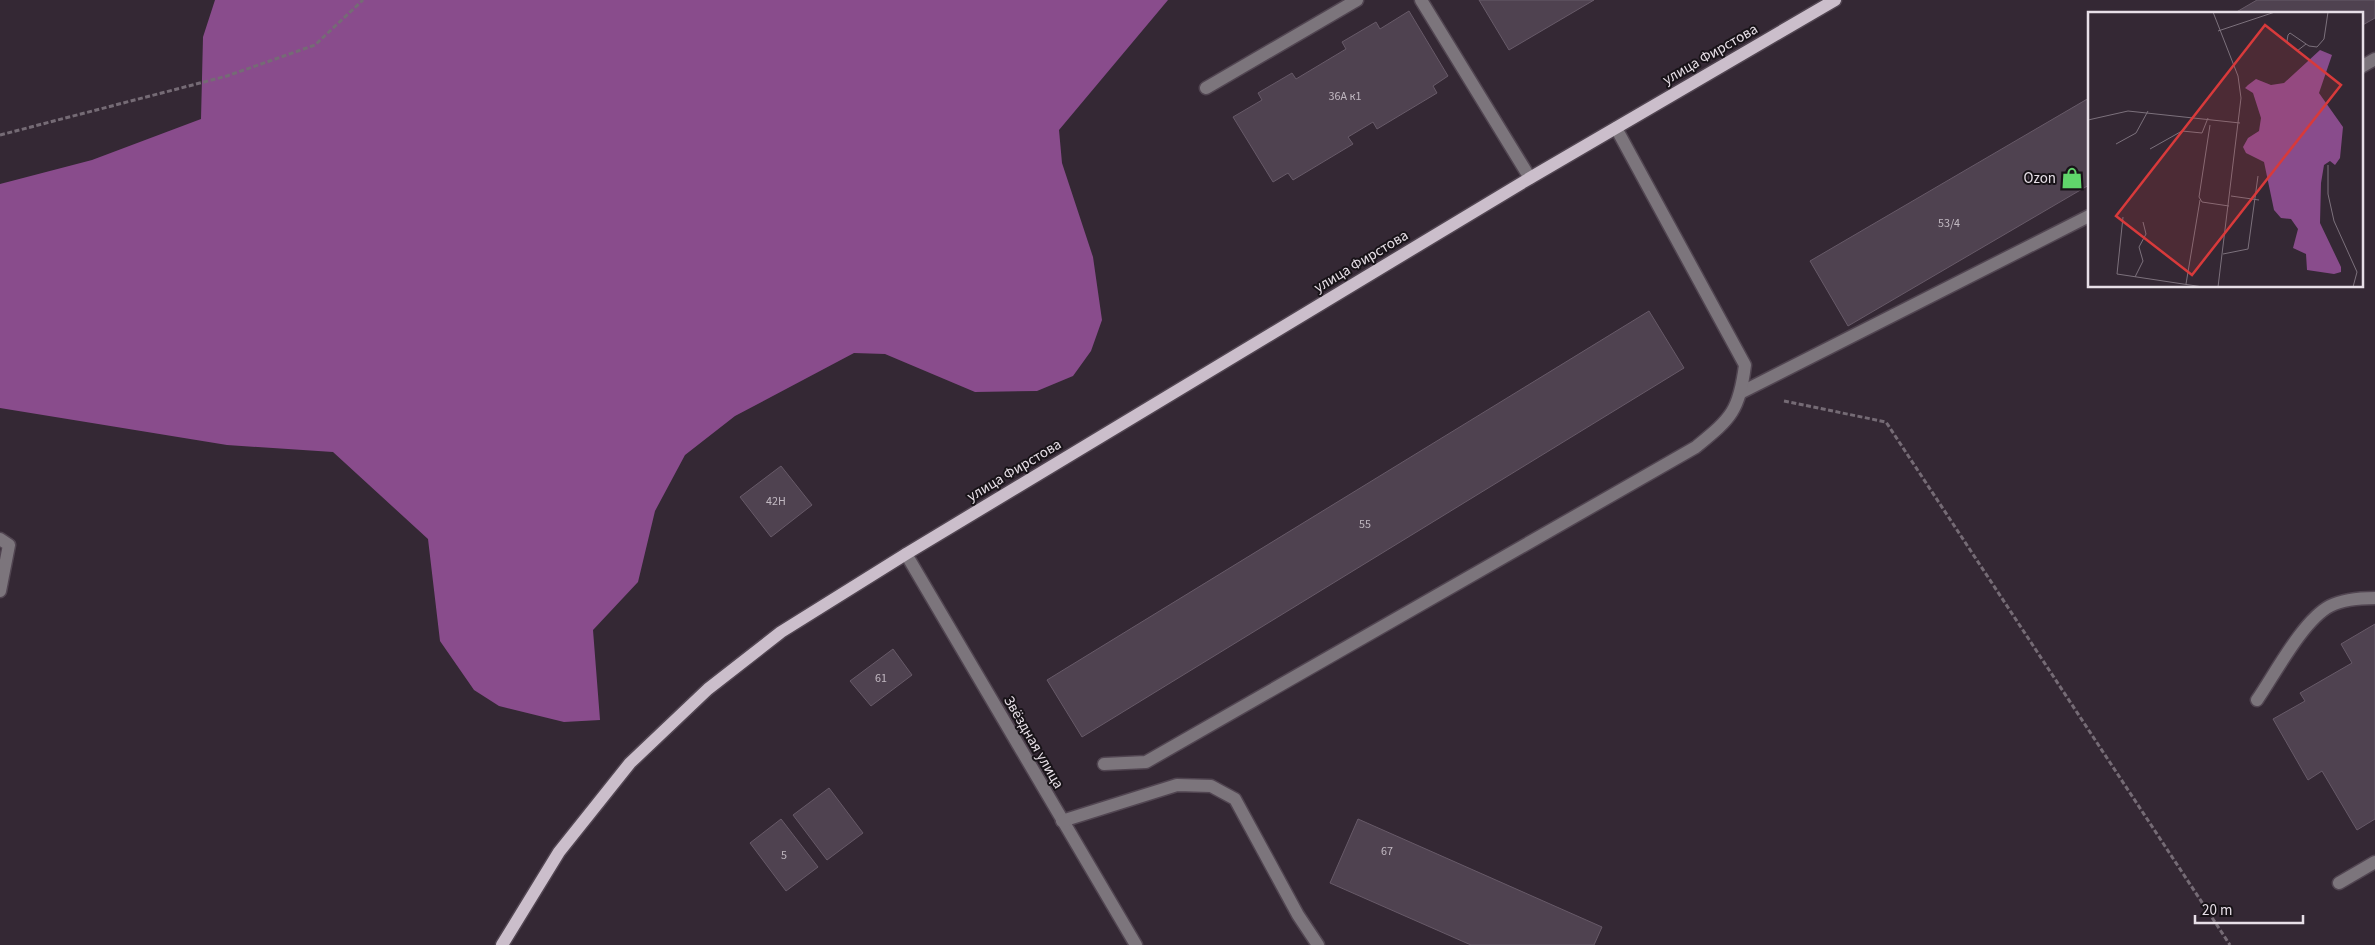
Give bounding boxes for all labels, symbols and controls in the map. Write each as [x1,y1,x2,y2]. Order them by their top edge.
inset map [2088,12,2362,288]
street label: улица Фирстова [1659,19,1762,90]
house number: 36А к1 [1329,88,1361,105]
shop icon: Ozon [2059,165,2085,191]
place label: Ozon [2024,168,2056,189]
house number: 53/4 [1938,215,1960,232]
street label: улица Фирстова [1310,225,1412,298]
street label: улица Фирстова [963,434,1065,507]
house number: 42Н [766,493,786,510]
house number: 55 [1359,516,1371,533]
house number: 61 [875,670,887,687]
street label: Звёздная улица [998,692,1069,793]
house number: 67 [1381,843,1393,860]
house number: 5 [781,847,787,864]
scale bar [2195,892,2302,924]
text: 20 m [2202,900,2232,921]

